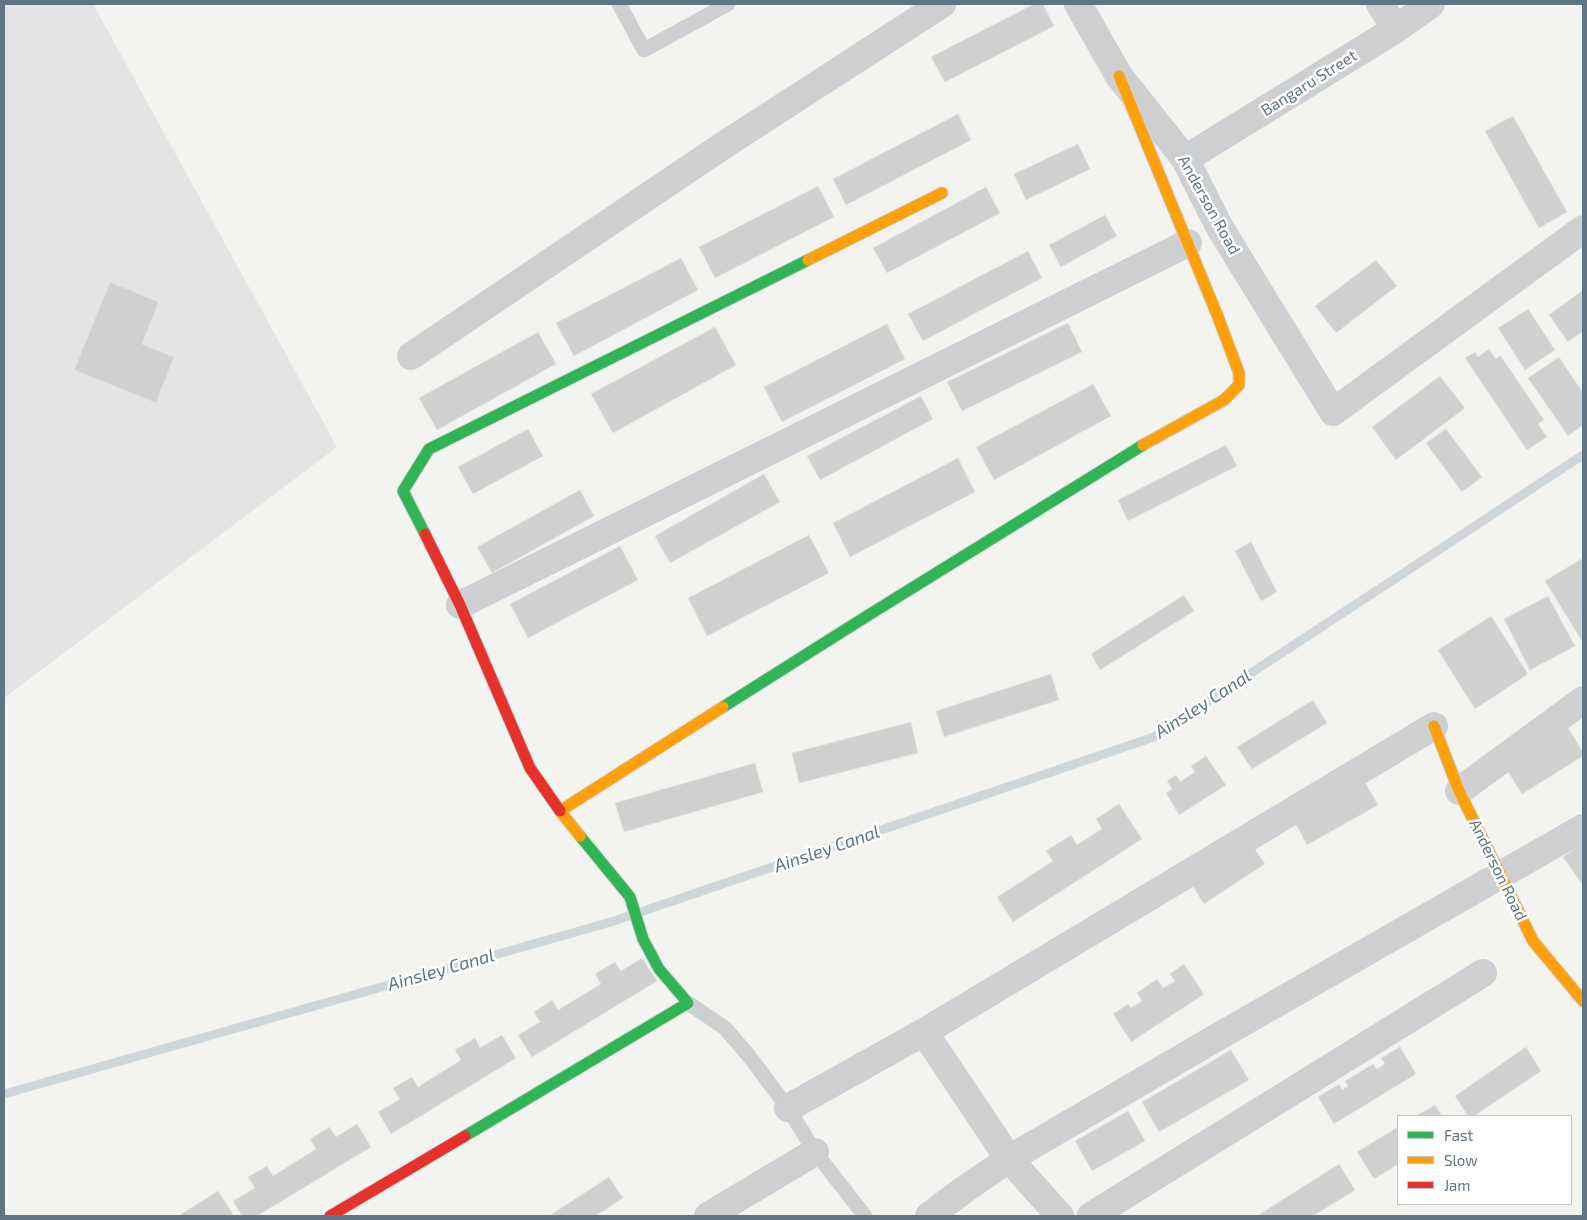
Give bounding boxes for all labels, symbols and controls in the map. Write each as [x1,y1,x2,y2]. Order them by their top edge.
street label: Bangaru Street [1258,46,1360,120]
street label: Anderson Road [1174,152,1244,258]
water label: Ainsley Canal [1151,665,1255,743]
street label: Anderson Road [1465,816,1531,924]
water label: Ainsley Canal [771,821,883,877]
water label: Ainsley Canal [385,944,497,996]
legend [1397,1115,1572,1205]
text: Fast [1444,1126,1473,1144]
text: Slow [1444,1151,1478,1169]
text: Jam [1444,1176,1470,1194]

